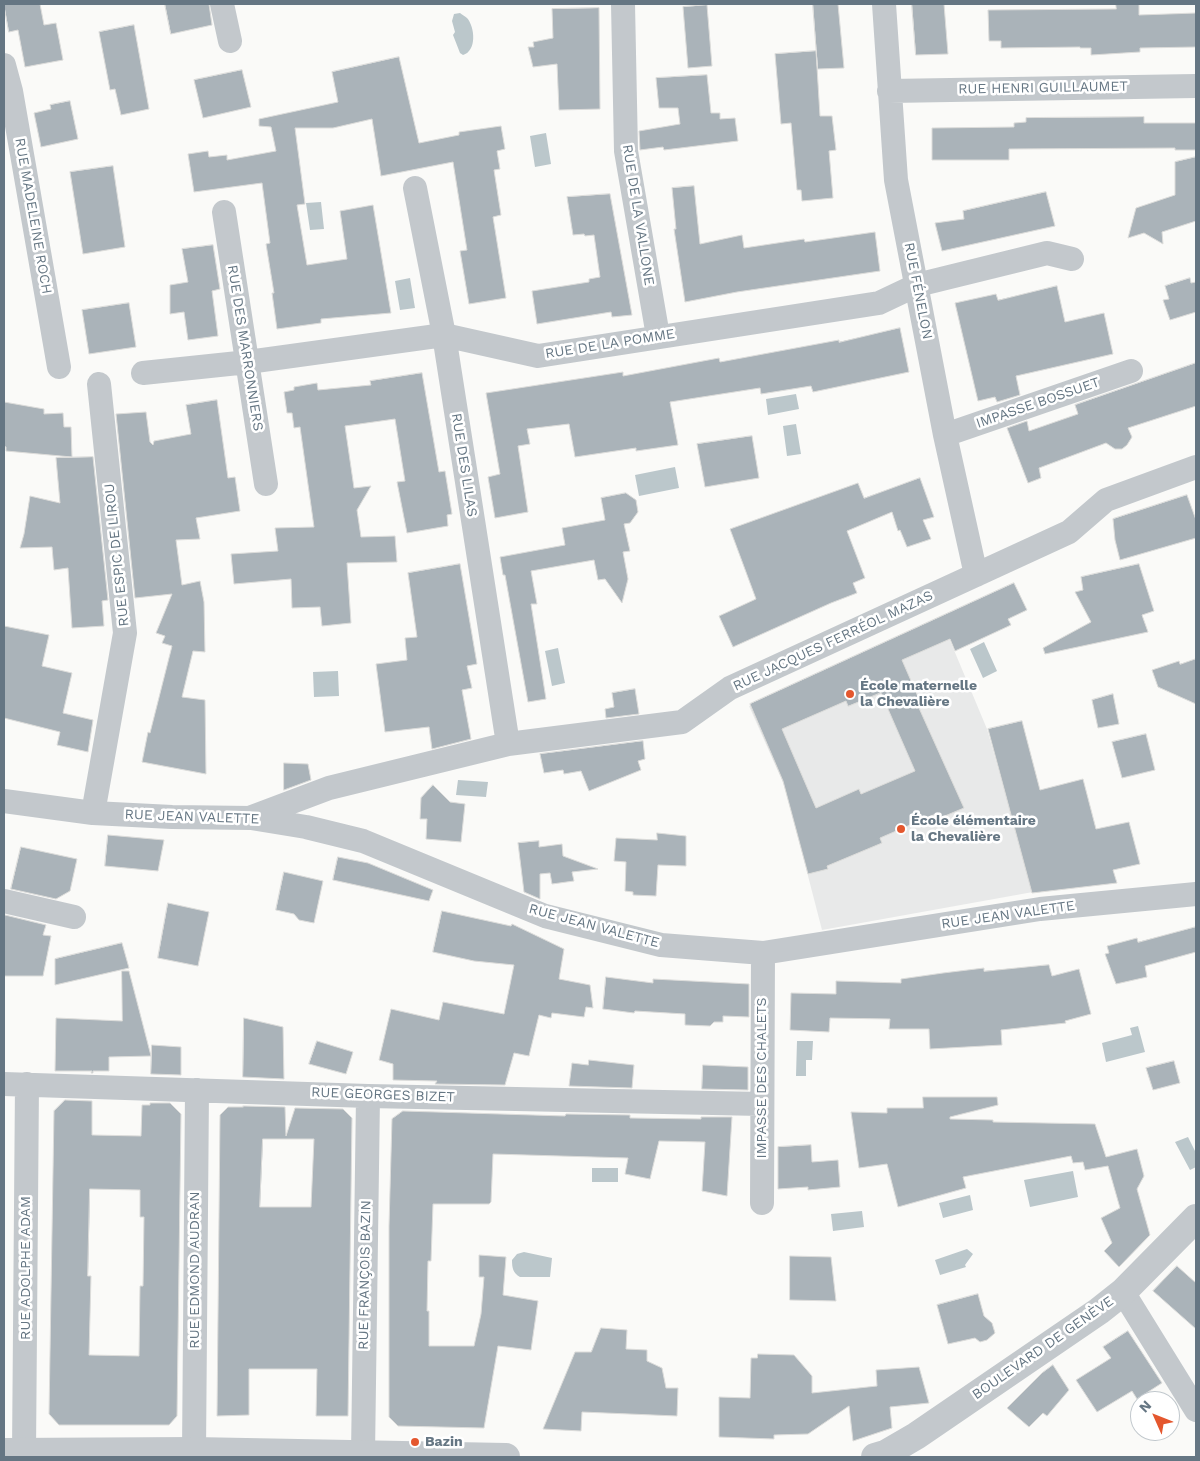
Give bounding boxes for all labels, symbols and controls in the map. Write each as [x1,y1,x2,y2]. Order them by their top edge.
street label: RUE HENRI GUILLAUMET [958,78,1128,98]
street label: RUE MADELEINE ROCH [11,137,55,295]
street label: RUE DE LA VALLONE [619,143,657,287]
street label: RUE FÉNELON [900,241,936,341]
street label: RUE DES MARRONNIERS [224,264,266,432]
street label: RUE DE LA POMME [544,325,676,363]
street label: IMPASSE BOSSUET [974,374,1102,432]
street label: RUE DES LILAS [448,412,480,518]
street label: RUE ESPIC DE LIROU [101,483,133,627]
street label: RUE JACQUES FERRÉOL MAZAS [730,587,936,695]
place label: École maternelle la Chevalière [860,678,977,710]
marker: École maternelle la Chevalière [844,688,856,700]
street label: RUE JEAN VALETTE [124,806,260,828]
place label: École élémentaire la Chevalière [911,813,1036,846]
marker: École élémentaire la Chevalière [895,823,907,835]
street label: RUE JEAN VALETTE [940,897,1076,933]
street label: RUE JEAN VALETTE [527,900,661,952]
street label: IMPASSE DES CHALETS [754,998,770,1158]
street label: RUE GEORGES BIZET [311,1084,455,1106]
street label: RUE EDMOND AUDRAN [187,1191,203,1349]
street label: RUE ADOLPHE ADAM [18,1196,34,1340]
street label: RUE FRANÇOIS BAZIN [355,1200,375,1350]
street label: BOULEVARD DE GENÈVE [969,1293,1117,1403]
north arrow [1130,1391,1180,1441]
text: N [1136,1397,1154,1416]
place label: Bazin [425,1434,463,1450]
marker: Bazin [409,1436,421,1448]

